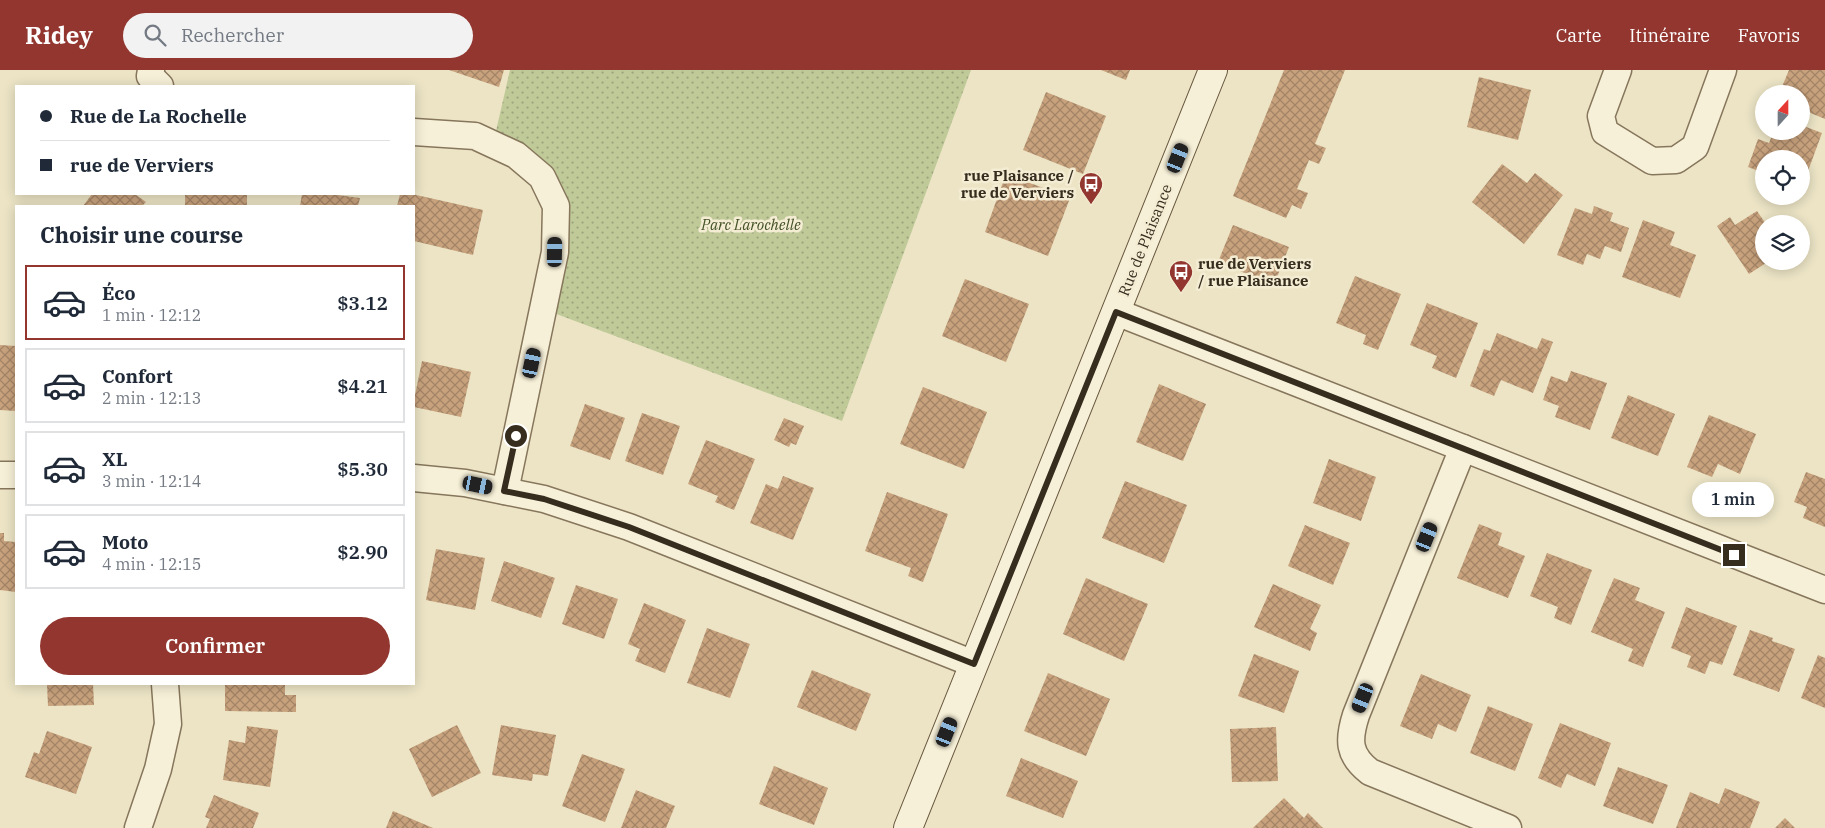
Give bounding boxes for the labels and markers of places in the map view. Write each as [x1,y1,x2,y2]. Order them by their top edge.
place label: rue Plaisance / rue de Verviers [961,166,1074,202]
bus stop icon: rue Plaisance / rue de Verviers [1078,171,1104,205]
place label: rue de Verviers / rue Plaisance [1198,254,1311,290]
bus stop icon: rue de Verviers / rue Plaisance [1168,259,1194,293]

